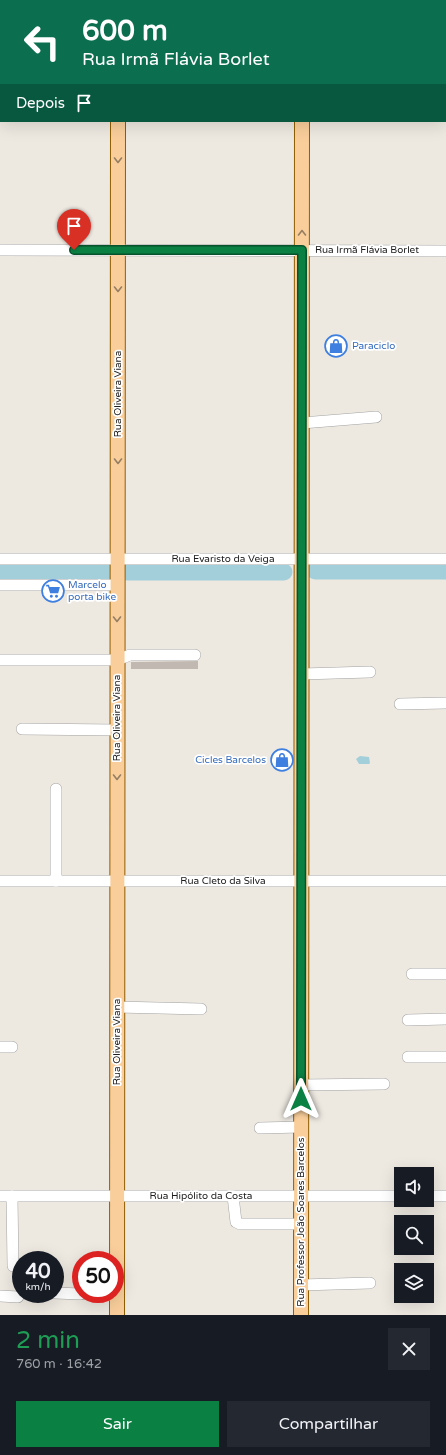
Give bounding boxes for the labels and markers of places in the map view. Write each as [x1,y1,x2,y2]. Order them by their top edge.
pin [57,209,91,250]
shop icon: Paraciclo [323,333,349,359]
place label: Paraciclo [352,340,395,352]
supermarket icon: Marcelo porta bike [40,578,66,604]
place label: Marcelo porta bike [68,579,116,603]
shop icon: Cicles Barcelos [269,747,295,773]
place label: Cicles Barcelos [195,754,266,766]

